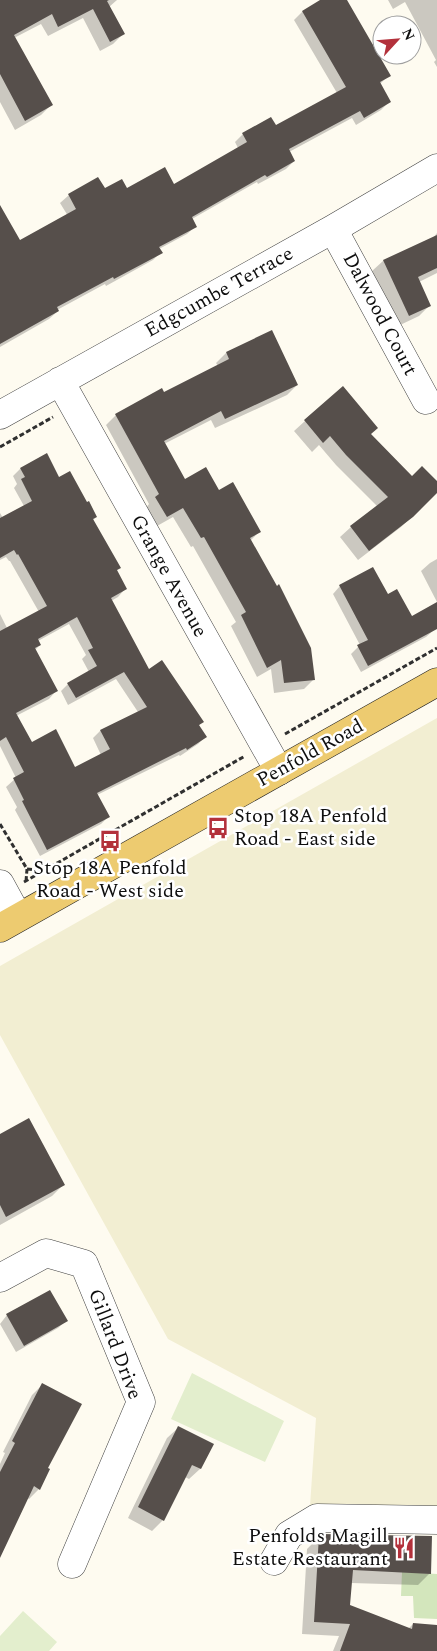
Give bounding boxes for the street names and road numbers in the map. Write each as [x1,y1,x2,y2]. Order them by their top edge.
street label: Edgcumbe Terrace [139,239,299,345]
street label: Dalwood Court [335,247,425,381]
street label: Grange Avenue [123,509,215,643]
street label: Penfold Road [251,711,369,795]
street label: Gillard Drive [80,1284,150,1404]

